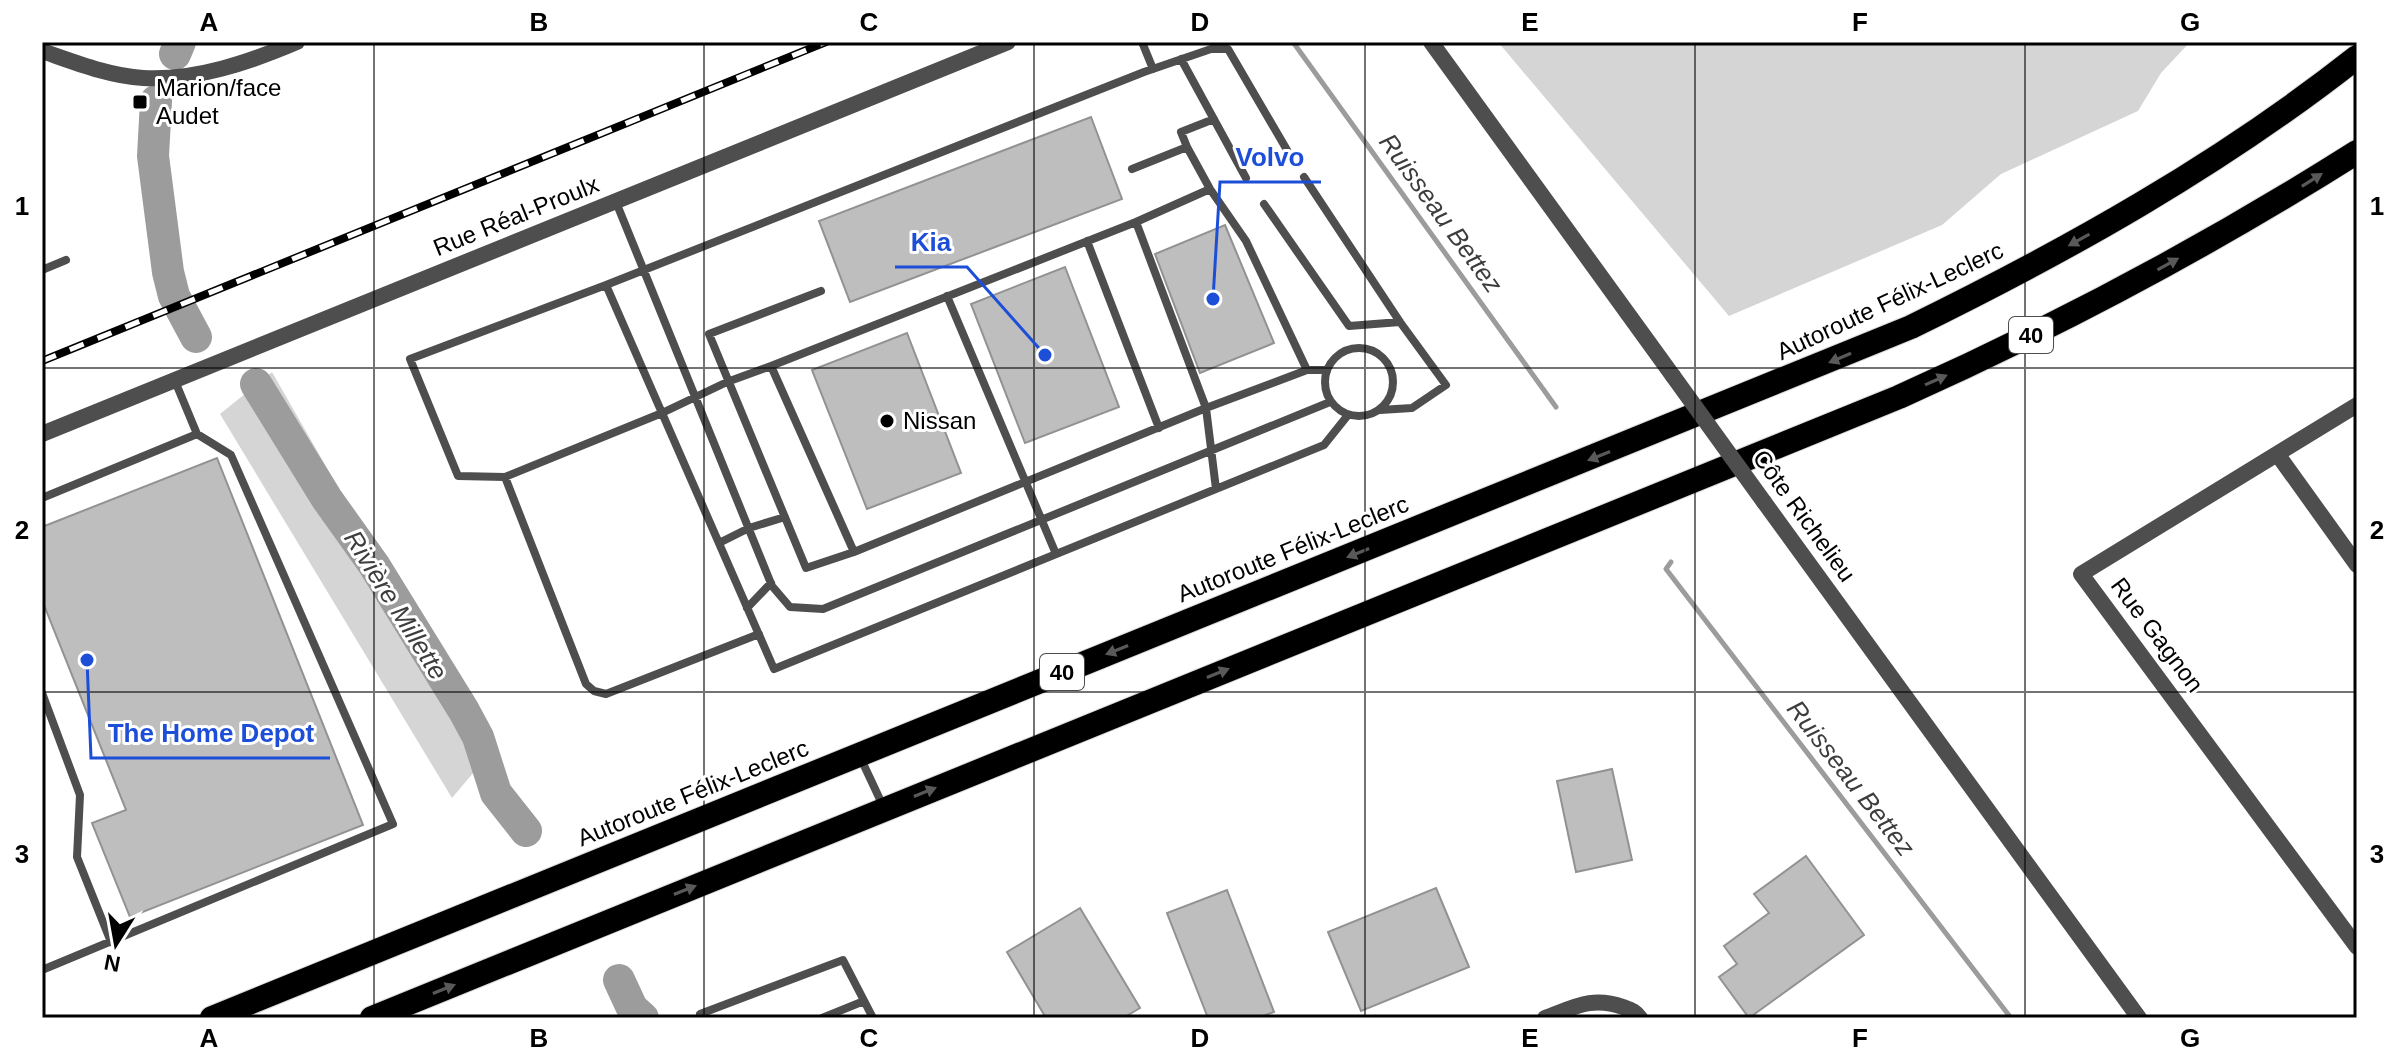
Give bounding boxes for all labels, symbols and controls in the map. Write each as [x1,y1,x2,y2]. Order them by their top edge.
text: A [200,7,219,37]
text: B [530,7,548,37]
text: C [860,7,879,37]
text: D [1191,7,1209,37]
text: E [1521,7,1539,37]
text: F [1852,7,1868,37]
text: G [2180,7,2200,37]
place label: Marion/face Audet [156,74,281,129]
marker: Marion/face Audet [131,93,149,111]
water label: Ruisseau Bettez [1373,128,1509,298]
callout: Volvo [1220,132,1321,182]
text: Volvo [1236,142,1304,172]
street label: Rue Réal-Proulx [429,170,602,261]
one-way arrow [2301,174,2323,188]
text: 1 [15,191,29,221]
text: 1 [2370,191,2384,221]
callout: Kia [895,217,967,267]
text: Kia [911,227,952,257]
one-way arrow [2067,234,2090,247]
street label: Autoroute Félix-Leclerc [1772,236,2007,365]
one-way arrow [2157,258,2180,271]
road number: 40 [2009,317,2053,353]
one-way arrow [1828,351,1852,364]
one-way arrow [1924,373,1947,387]
place label: Nissan [903,407,976,434]
marker: Nissan [878,412,896,430]
street label: Côte Richelieu [1748,445,1861,587]
one-way arrow [1587,450,1611,463]
street label: Autoroute Félix-Leclerc [1173,490,1412,607]
text: 2 [15,515,29,545]
text: 2 [2370,515,2384,545]
water label: Rivière Millette [338,525,454,685]
one-way arrow [1346,547,1370,560]
street label: Rue Gagnon [2106,572,2209,697]
one-way arrow [1104,644,1128,657]
road number: 40 [1040,654,1084,690]
one-way arrow [1206,666,1230,679]
water label: Ruisseau Bettez [1781,694,1921,862]
callout: The Home Depot [91,708,330,758]
text: The Home Depot [108,718,315,748]
street label: Autoroute Félix-Leclerc [573,734,812,851]
one-way arrow [913,785,937,798]
text: 3 [15,839,29,869]
text: 3 [2370,839,2384,869]
one-way arrow [673,883,697,896]
north arrow [76,904,156,984]
text: N [102,949,122,977]
one-way arrow [432,982,456,995]
text: A [200,1023,219,1053]
text: B [530,1023,548,1053]
text: C [860,1023,879,1053]
text: D [1191,1023,1209,1053]
text: E [1521,1023,1539,1053]
text: F [1852,1023,1868,1053]
text: G [2180,1023,2200,1053]

